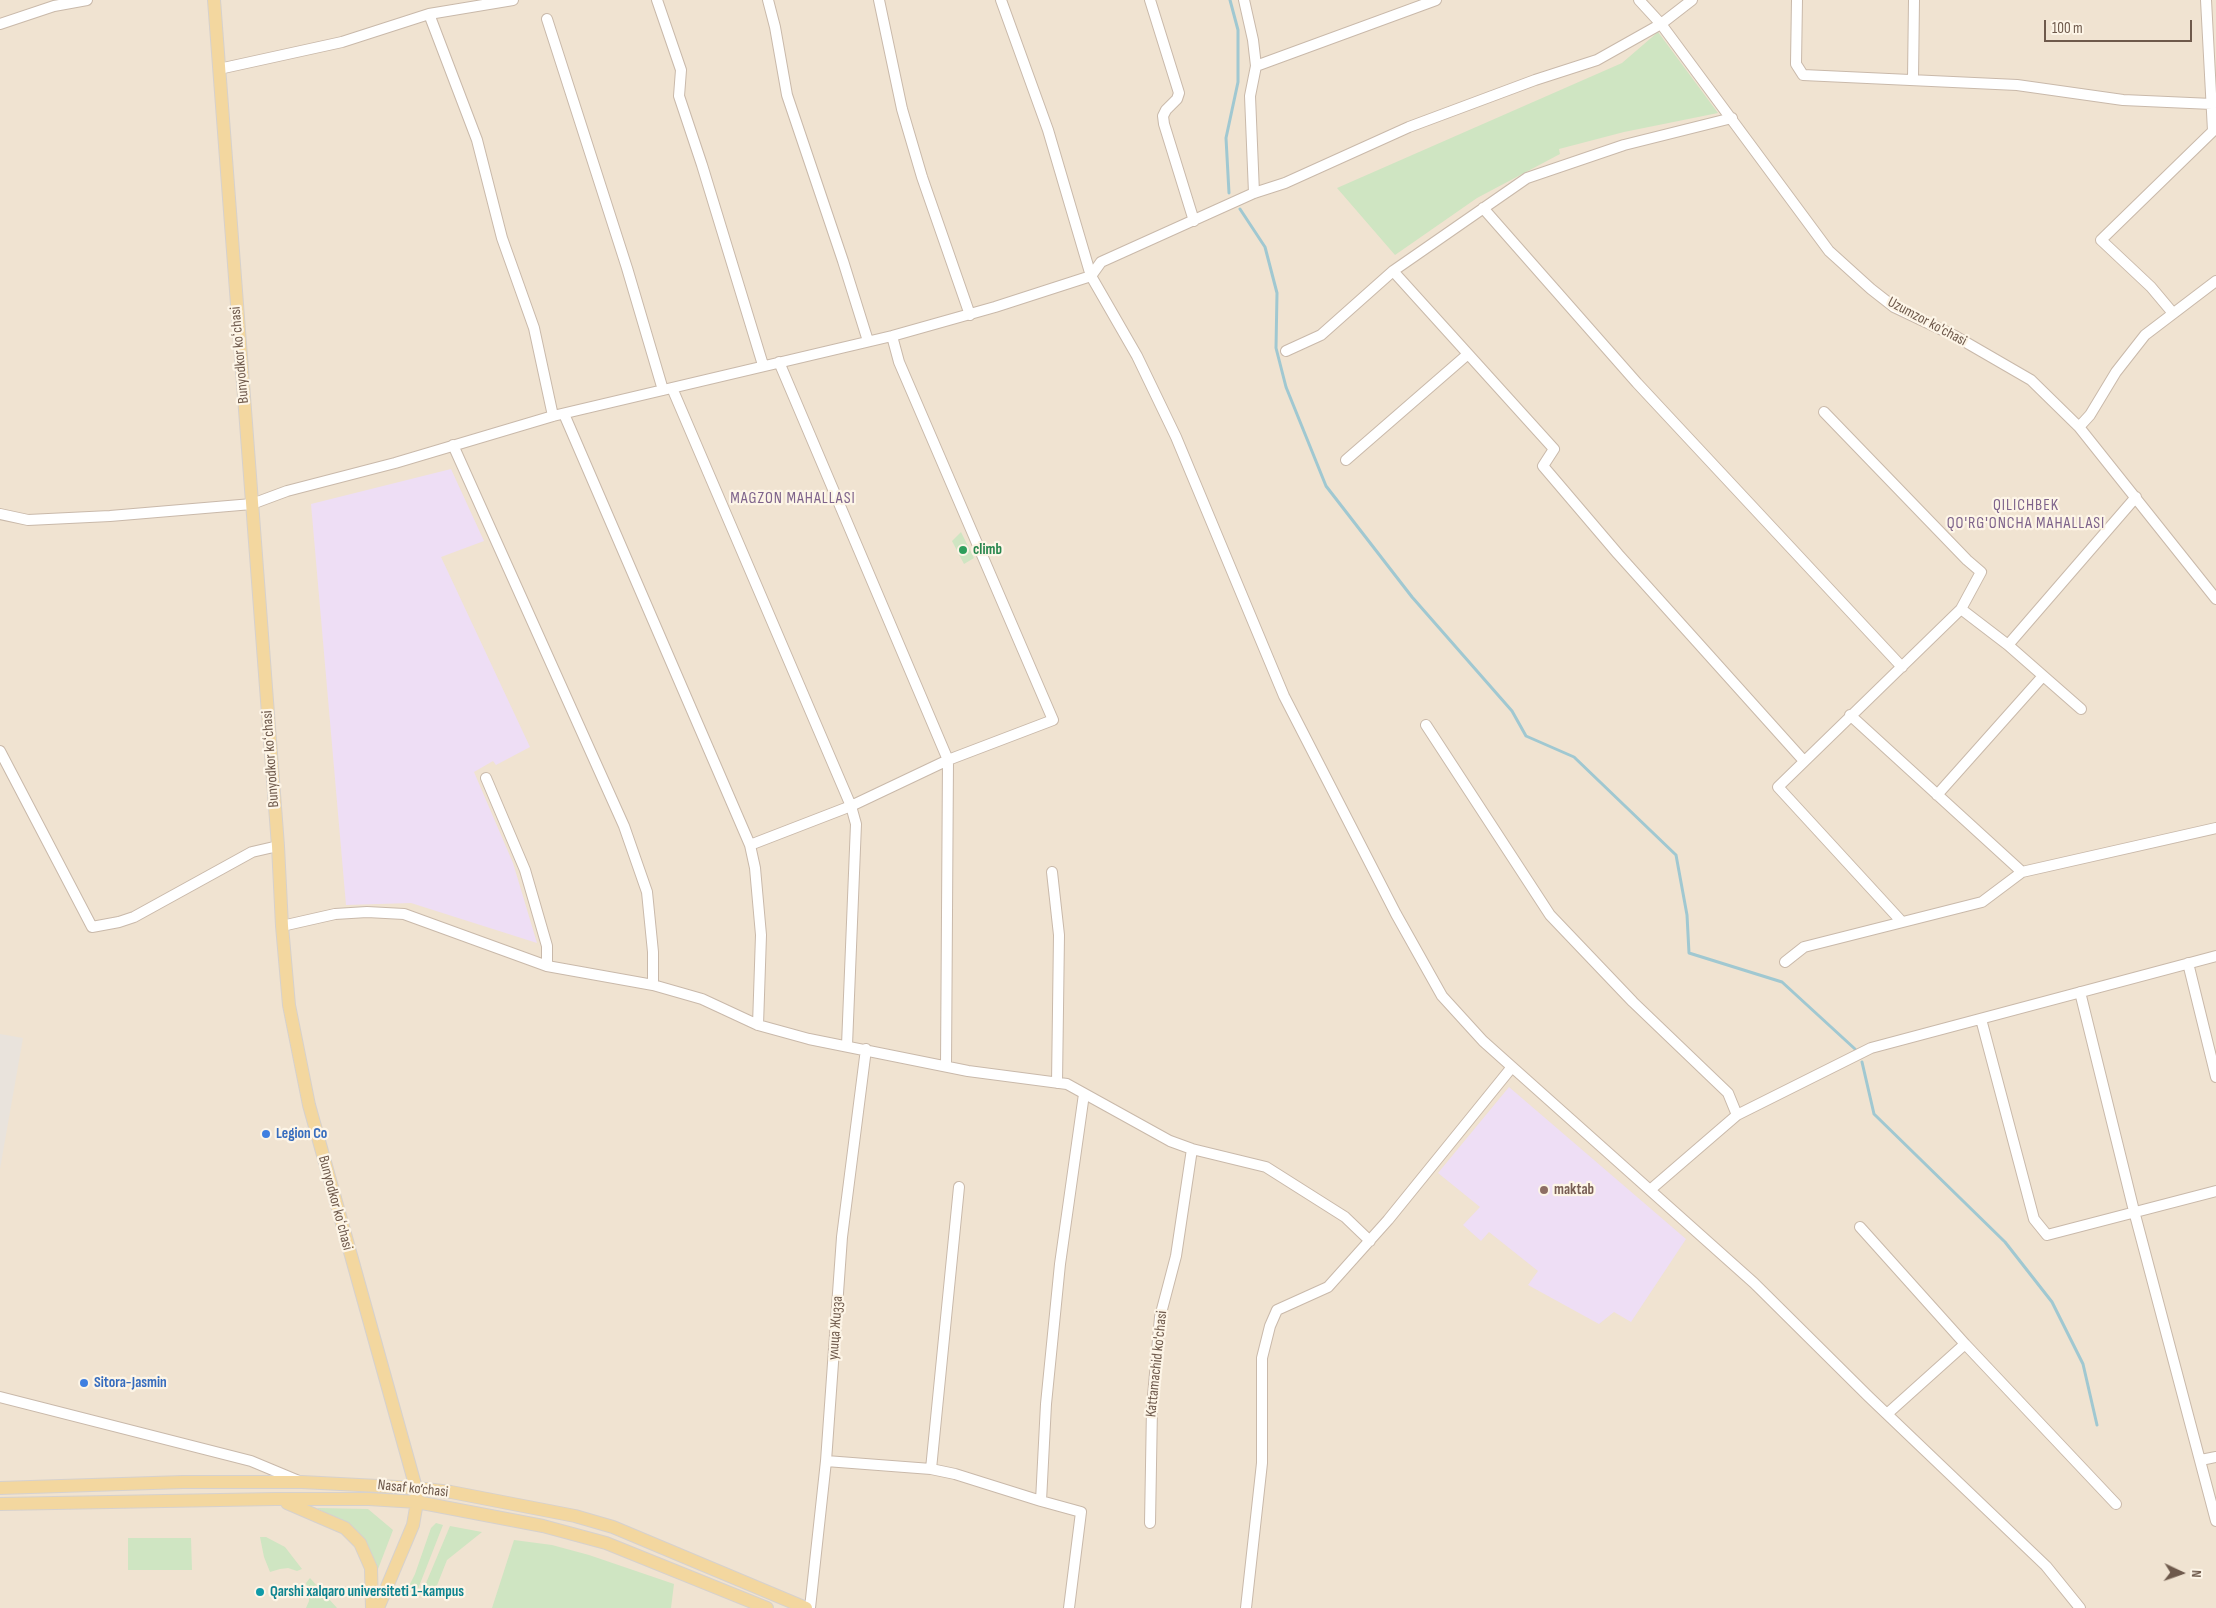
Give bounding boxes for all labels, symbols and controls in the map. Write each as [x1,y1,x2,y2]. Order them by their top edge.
scale bar [2046,10,2194,42]
text: 100 m [2052,19,2083,38]
street label: Uzumzor ko'chasi [1884,294,1970,350]
street label: Bunyodkor koʻchasi [227,306,253,404]
district label: MAGZON MAHALLASI [728,489,858,509]
district label: QILICHBEK QO'RG'ONCHA MAHALLASI [1944,496,2108,534]
place label: climb [973,541,1002,559]
marker: climb [957,544,969,556]
street label: Bunyodkor koʻchasi [259,710,283,808]
place label: Legion Co [276,1125,327,1143]
marker: Legion Co [260,1128,272,1140]
street label: Bunyodkor koʻchasi [314,1154,356,1252]
place label: maktab [1554,1181,1594,1199]
marker: maktab [1538,1184,1550,1196]
street label: улица Жизза [825,1295,847,1361]
street label: Kattamachid ko'chasi [1142,1310,1172,1418]
place label: Sitora-Jasmin [94,1374,167,1392]
marker: Sitora-Jasmin [78,1377,90,1389]
street label: Nasaf ko‘chasi [377,1476,449,1502]
north arrow [2156,1548,2206,1598]
text: N [2188,1570,2205,1578]
place label: Qarshi xalqaro universiteti 1-kampus [270,1583,464,1601]
marker: Qarshi xalqaro universiteti 1-kampus [254,1586,266,1598]

